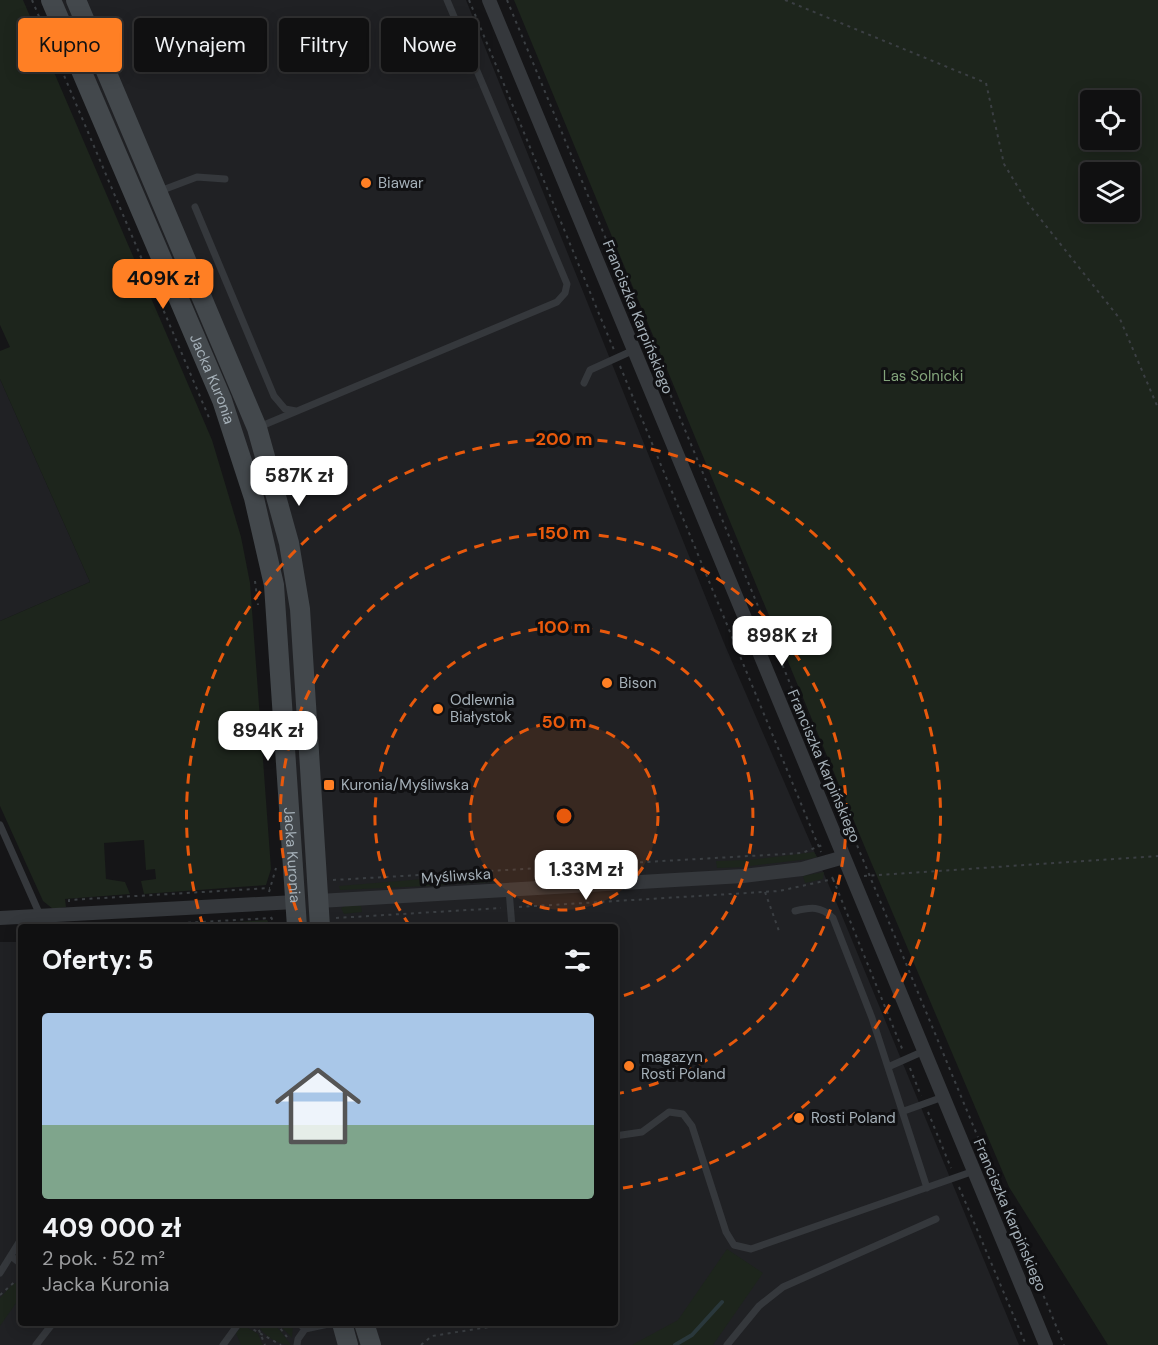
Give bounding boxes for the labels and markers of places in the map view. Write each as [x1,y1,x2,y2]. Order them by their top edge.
place label: Biawar [378,173,424,193]
marker: Biawar [359,176,373,190]
pin: 409K zł [108,259,218,310]
pin: 587K zł [244,456,354,507]
pin: 898K zł [727,616,837,667]
place label: Bison [619,673,657,693]
marker: Bison [600,676,614,690]
place label: Odlewnia Białystok [450,690,514,727]
marker: Odlewnia Białystok [431,702,445,716]
pin: 894K zł [213,711,323,762]
place label: Kuronia/Myśliwska [341,775,469,795]
marker: Kuronia/Myśliwska [322,778,336,792]
centre of rings [554,806,574,826]
pin: 1.33M zł [524,850,648,901]
place label: magazyn Rosti Poland [641,1047,726,1084]
marker: magazyn Rosti Poland [622,1059,636,1073]
place label: Rosti Poland [811,1108,896,1128]
marker: Rosti Poland [792,1111,806,1125]

